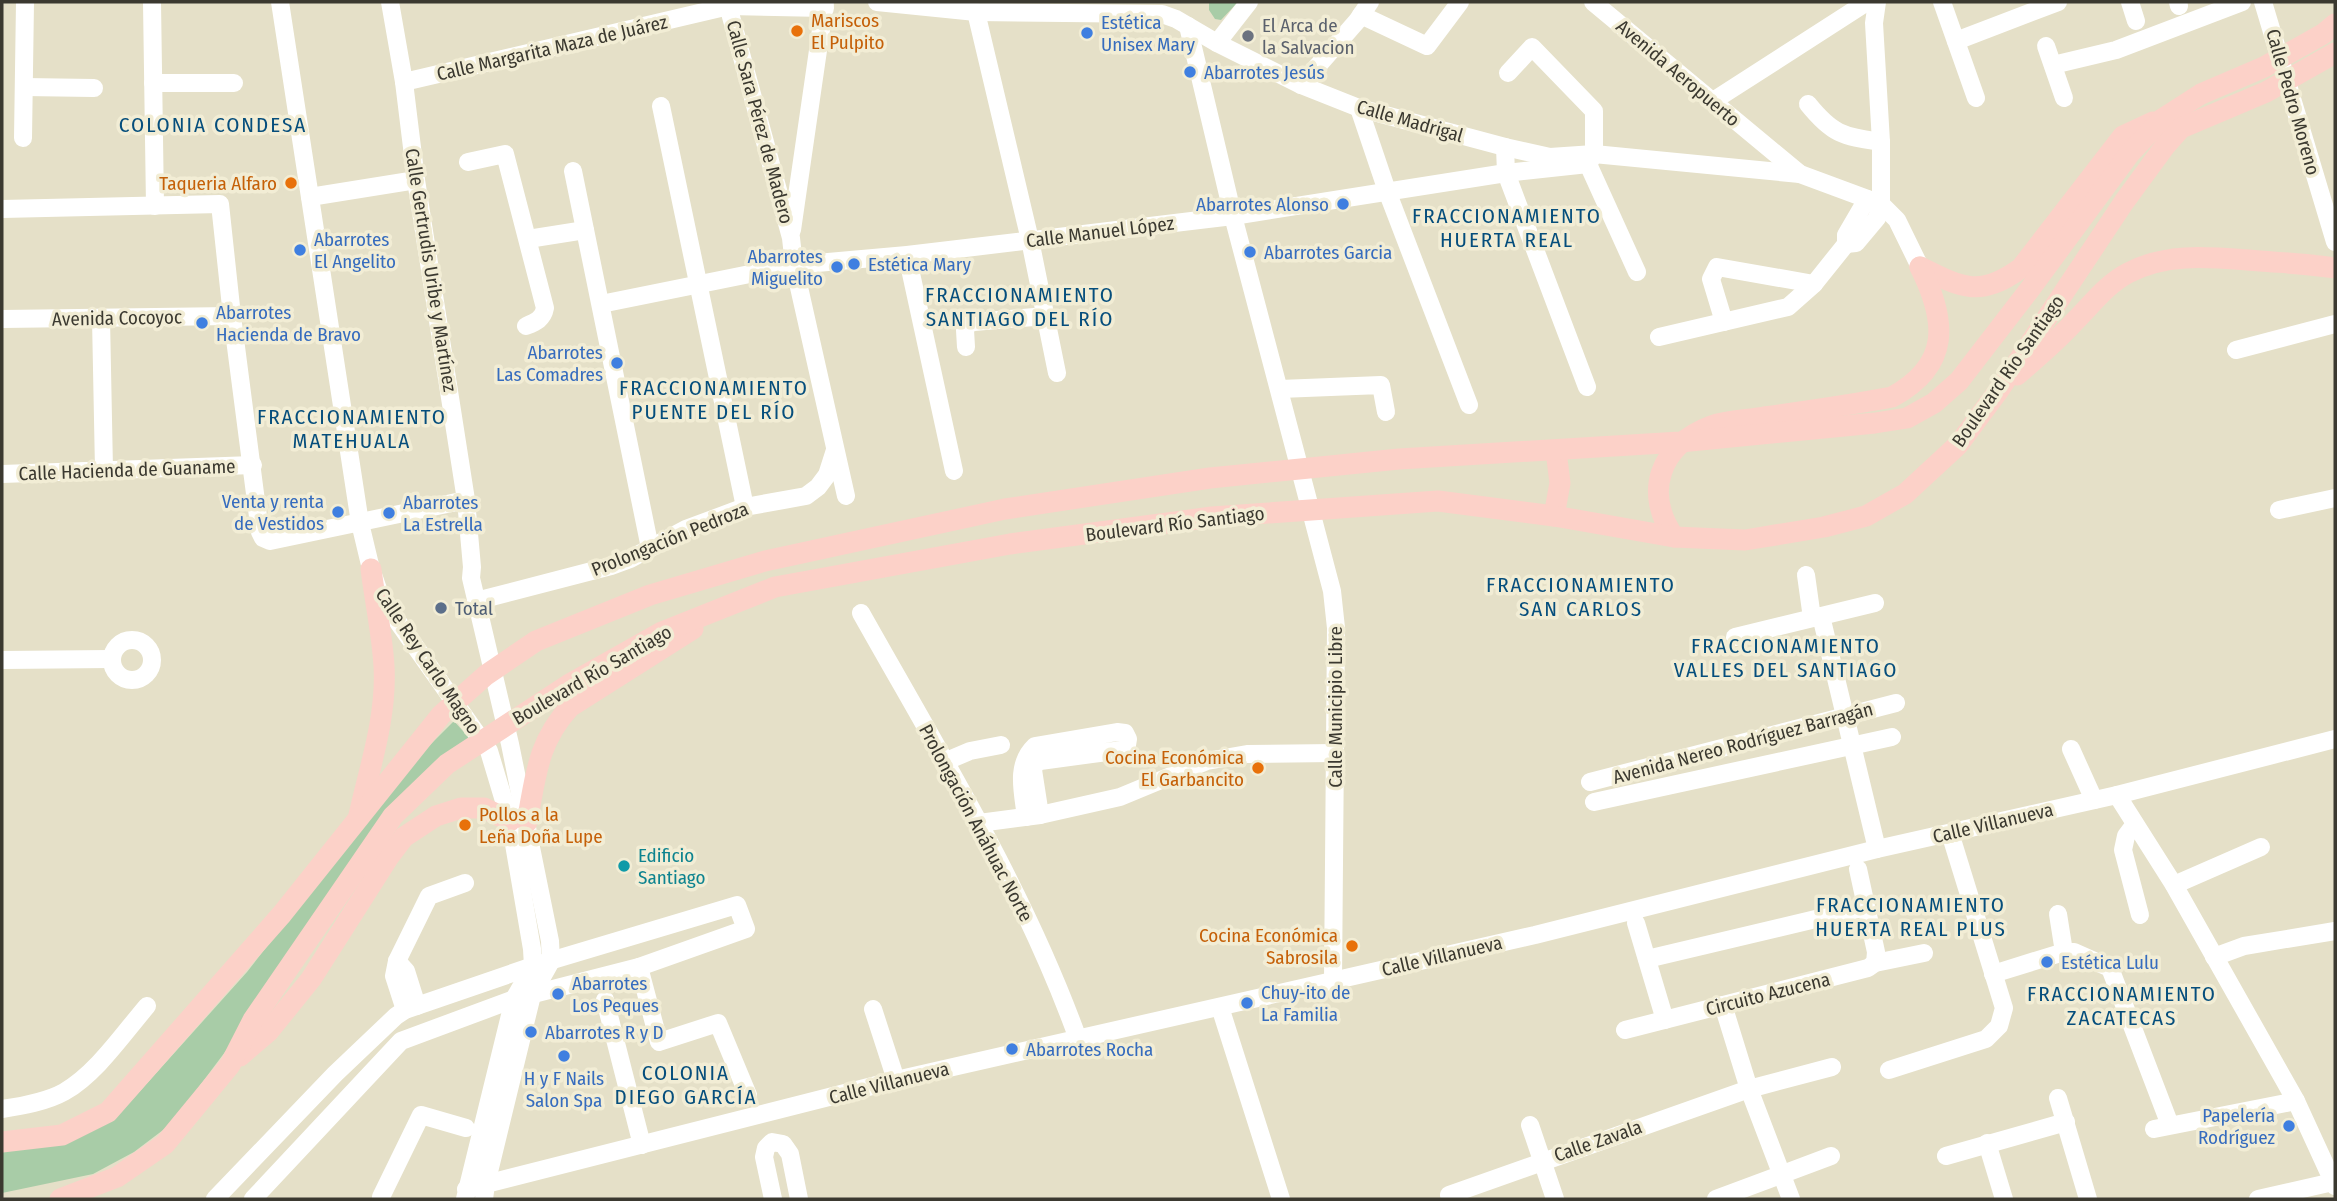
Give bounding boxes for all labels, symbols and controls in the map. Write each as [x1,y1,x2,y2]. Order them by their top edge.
place label: Mariscos El Pulpito [811,9,885,54]
street label: Calle Margarita Maza de Juárez [434,10,670,86]
place label: Estética Unisex Mary [1101,11,1196,56]
place label: El Arca de la Salvacion [1262,14,1355,59]
street label: Avenida Aeropuerto [1612,15,1744,131]
street label: Calle Sara Pérez de Madero [722,18,798,226]
marker: Mariscos El Pulpito [789,23,805,39]
marker: Estética Unisex Mary [1079,25,1095,41]
street label: Calle Pedro Moreno [2261,26,2325,178]
marker: El Arca de la Salvacion [1240,28,1256,44]
place label: Abarrotes Jesús [1204,61,1325,84]
marker: Abarrotes Jesús [1182,64,1198,80]
street label: Calle Madrigal [1354,95,1466,147]
district label: COLONIA CONDESA [119,112,307,138]
street label: Calle Gertrudis Uribe y Martínez [400,147,462,394]
place label: Taqueria Alfaro [159,172,277,195]
marker: Taqueria Alfaro [283,175,299,191]
place label: Abarrotes Alonso [1196,193,1329,216]
marker: Abarrotes Alonso [1335,196,1351,212]
district label: FRACCIONAMIENTO HUERTA REAL [1412,203,1602,253]
street label: Calle Manuel López [1025,211,1176,252]
place label: Abarrotes El Angelito [314,228,396,273]
place label: Abarrotes Garcia [1264,241,1392,264]
marker: Abarrotes El Angelito [292,242,308,258]
marker: Abarrotes Garcia [1242,244,1258,260]
place label: Abarrotes Miguelito [748,245,823,290]
place label: Estética Mary [868,253,971,276]
marker: Estética Mary [846,256,862,272]
marker: Abarrotes Miguelito [829,259,845,275]
district label: FRACCIONAMIENTO SANTIAGO DEL RÍO [925,282,1115,332]
street label: Boulevard Río Santiago [1947,291,2069,451]
place label: Abarrotes Hacienda de Bravo [216,301,361,346]
street label: Avenida Cocoyoc [52,305,182,331]
marker: Abarrotes Hacienda de Bravo [194,315,210,331]
place label: Abarrotes Las Comadres [496,341,603,386]
marker: Abarrotes Las Comadres [609,355,625,371]
district label: FRACCIONAMIENTO PUENTE DEL RÍO [619,375,809,425]
district label: FRACCIONAMIENTO MATEHUALA [257,404,447,454]
street label: Calle Hacienda de Guaname [18,455,236,485]
place label: Venta y renta de Vestidos [222,490,324,535]
place label: Abarrotes La Estrella [403,491,483,536]
street label: Prolongación Pedroza [588,497,752,581]
street label: Boulevard Río Santiago [1084,502,1266,546]
marker: Venta y renta de Vestidos [330,504,346,520]
marker: Abarrotes La Estrella [381,505,397,521]
district label: FRACCIONAMIENTO SAN CARLOS [1486,572,1676,622]
street label: Calle Rey Carlo Magno [371,584,485,738]
place label: Total [455,597,493,620]
marker: Total [433,600,449,616]
street label: Boulevard Río Santiago [508,620,676,730]
street label: Calle Municipio Libre [1324,626,1347,788]
district label: FRACCIONAMIENTO VALLES DEL SANTIAGO [1674,633,1898,683]
street label: Avenida Nereo Rodríguez Barragán [1610,697,1876,789]
street label: Prolongación Anáhuac Norte [914,720,1038,926]
place label: Cocina Económica El Garbancito [1105,746,1244,791]
marker: Cocina Económica El Garbancito [1250,760,1266,776]
street label: Calle Villanueva [1931,798,2055,848]
place label: Pollos a la Leña Doña Lupe [479,803,603,848]
marker: Pollos a la Leña Doña Lupe [457,817,473,833]
place label: Edificio Santiago [638,844,706,889]
marker: Edificio Santiago [616,858,632,874]
district label: FRACCIONAMIENTO HUERTA REAL PLUS [1815,892,2007,942]
place label: Cocina Económica Sabrosila [1199,924,1338,969]
street label: Calle Villanueva [1380,931,1504,981]
marker: Cocina Económica Sabrosila [1344,938,1360,954]
place label: Estética Lulu [2061,951,2159,974]
marker: Estética Lulu [2039,954,2055,970]
street label: Circuito Azucena [1703,967,1833,1021]
place label: Abarrotes Los Peques [572,972,659,1017]
place label: Chuy-ito de La Familia [1261,981,1350,1026]
district label: FRACCIONAMIENTO ZACATECAS [2027,981,2217,1031]
marker: Abarrotes Los Peques [550,986,566,1002]
marker: Chuy-ito de La Familia [1239,995,1255,1011]
place label: Abarrotes R y D [545,1021,664,1044]
marker: Abarrotes R y D [523,1024,539,1040]
place label: Abarrotes Rocha [1026,1038,1153,1061]
marker: Abarrotes Rocha [1004,1041,1020,1057]
marker: H y F Nails Salon Spa [556,1048,572,1064]
street label: Calle Villanueva [827,1057,951,1109]
district label: COLONIA DIEGO GARCÍA [614,1060,758,1110]
place label: H y F Nails Salon Spa [524,1067,604,1112]
place label: Papelería Rodríguez [2198,1104,2275,1149]
street label: Calle Zavala [1551,1115,1645,1167]
marker: Papelería Rodríguez [2281,1118,2297,1134]

